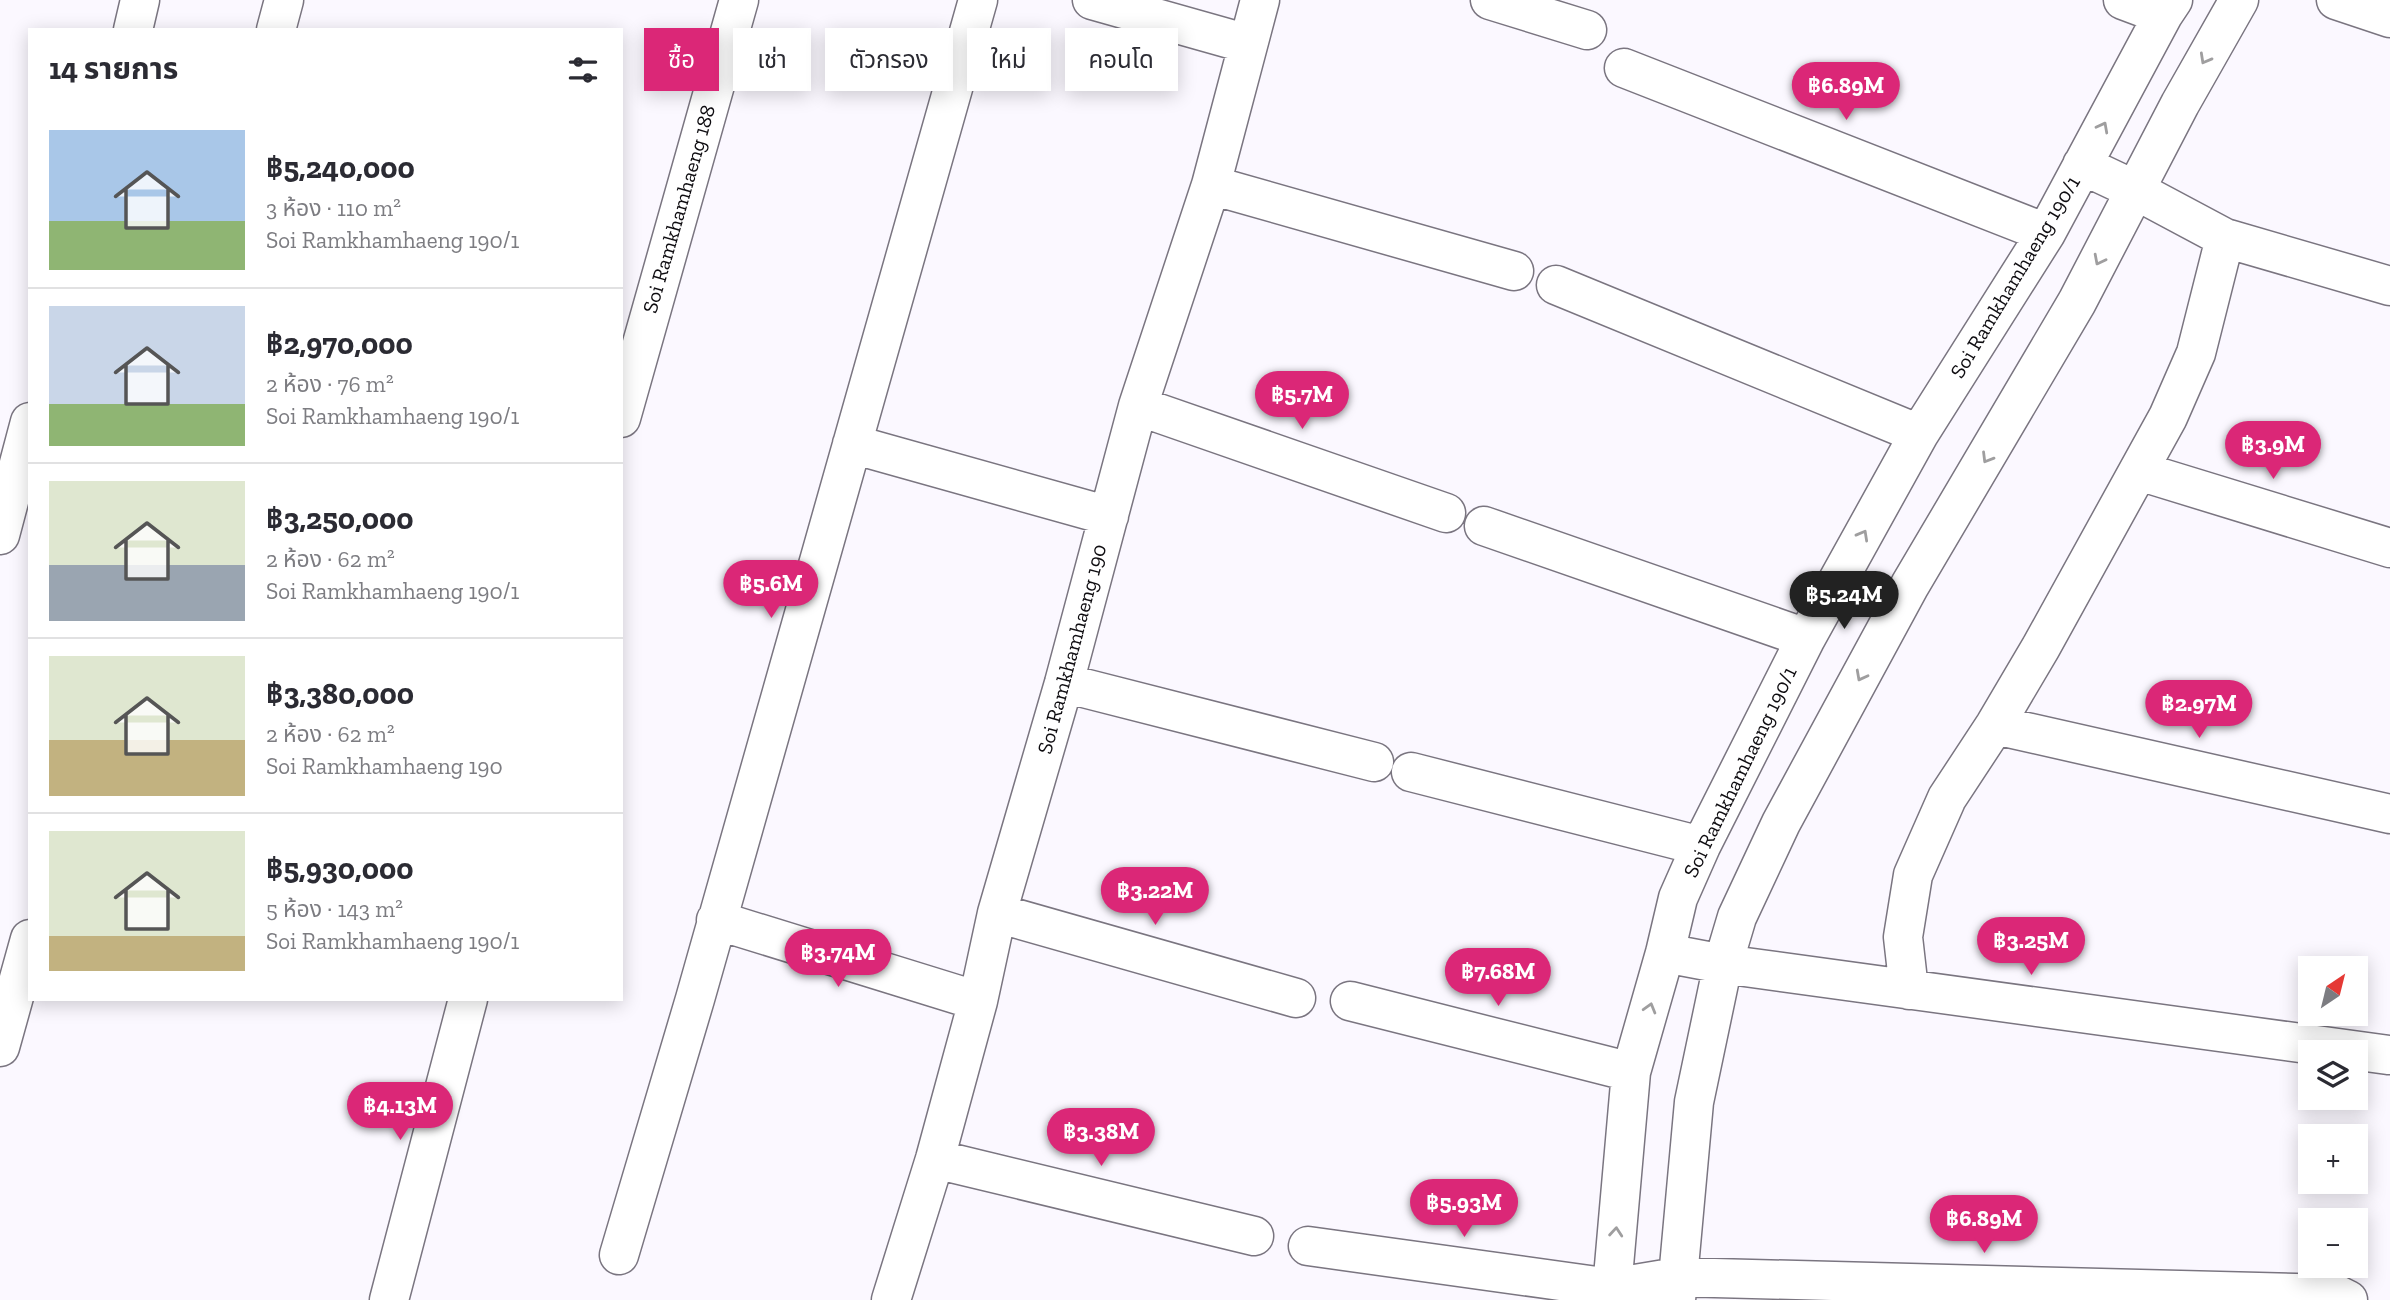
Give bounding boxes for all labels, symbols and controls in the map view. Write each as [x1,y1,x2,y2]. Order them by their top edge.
chip: ซื้อ [644,28,719,91]
chip: เช่า [733,28,811,91]
chip: ตัวกรอง [825,28,953,91]
chip: ใหม่ [967,28,1051,91]
chip: คอนโด [1065,28,1178,91]
text: 14 รายการ [49,51,178,87]
icon: filters [564,51,602,89]
one-way arrow [2200,52,2213,65]
pin: ฿6.89M [1789,62,1903,122]
text: ฿6.89M [1808,71,1884,99]
street label: Soi Ramkhamhaeng 188 [637,102,720,316]
one-way arrow [2094,122,2108,135]
text: ฿5,240,000 [266,150,415,186]
icon: home [105,158,189,242]
street label: Soi Ramkhamhaeng 190/1 [1944,171,2085,382]
text: 3 ห้อง · 110 m² [266,194,401,222]
text: Soi Ramkhamhaeng 190/1 [266,226,519,254]
one-way arrow [2093,253,2107,265]
text: ฿2,970,000 [266,326,413,362]
icon: home [105,334,189,418]
text: 2 ห้อง · 76 m² [266,370,394,398]
pin: ฿5.7M [1253,372,1351,431]
text: ฿5.7M [1271,380,1333,408]
text: Soi Ramkhamhaeng 190/1 [266,402,519,430]
pin: ฿3.9M [2224,421,2322,481]
text: ฿3.9M [2241,430,2305,458]
one-way arrow [1982,451,1995,464]
text: ฿3,250,000 [266,501,414,537]
icon: home [105,509,189,593]
one-way arrow [1855,529,1869,542]
street label: Soi Ramkhamhaeng 190 [1031,541,1112,757]
text: 2 ห้อง · 62 m² [266,545,395,573]
pin: ฿5.6M [722,560,820,620]
text: ฿5.6M [739,569,803,597]
pin: ฿5.24M [1787,572,1901,631]
text: Soi Ramkhamhaeng 190/1 [266,577,519,605]
text: ฿5.24M [1806,580,1882,608]
street label: Soi Ramkhamhaeng 190/1 [1678,662,1802,881]
one-way arrow [1855,669,1869,682]
text: ฿3,380,000 [266,676,414,712]
pin: ฿2.97M [2142,680,2256,740]
icon: home [105,684,189,768]
text: ฿2.97M [2161,689,2237,717]
text: 2 ห้อง · 62 m² [266,720,395,748]
text: Soi Ramkhamhaeng 190 [266,752,503,780]
text: ฿5,930,000 [266,851,414,887]
icon: home [105,859,189,943]
pin: ฿3.22M [1098,867,1212,927]
text: ฿3.22M [1117,876,1193,904]
text: 5 ห้อง · 143 m² [266,895,403,923]
pin: ฿3.25M [1974,918,2088,977]
text: ฿3.25M [1993,926,2069,954]
text: Soi Ramkhamhaeng 190/1 [266,927,519,955]
pin: ฿3.74M [781,930,895,989]
text: ฿3.74M [800,938,876,966]
pin: ฿7.68M [1441,948,1555,1008]
north arrow [2298,956,2368,1026]
map controls [2298,956,2368,1278]
text: ฿7.68M [1461,957,1535,985]
one-way arrow [1641,1002,1656,1014]
button: layers [2298,1040,2368,1110]
pin: ฿4.13M [343,1082,457,1142]
text: ฿4.13M [363,1091,437,1119]
pin: ฿3.38M [1044,1108,1158,1168]
text: ฿3.38M [1063,1117,1139,1145]
button: + [2298,1124,2368,1194]
pin: ฿5.93M [1407,1180,1521,1239]
text: ฿5.93M [1426,1188,1502,1216]
pin: ฿6.89M [1927,1196,2041,1255]
text: ฿6.89M [1946,1204,2022,1232]
button: − [2298,1208,2368,1278]
one-way arrow [1609,1226,1624,1238]

